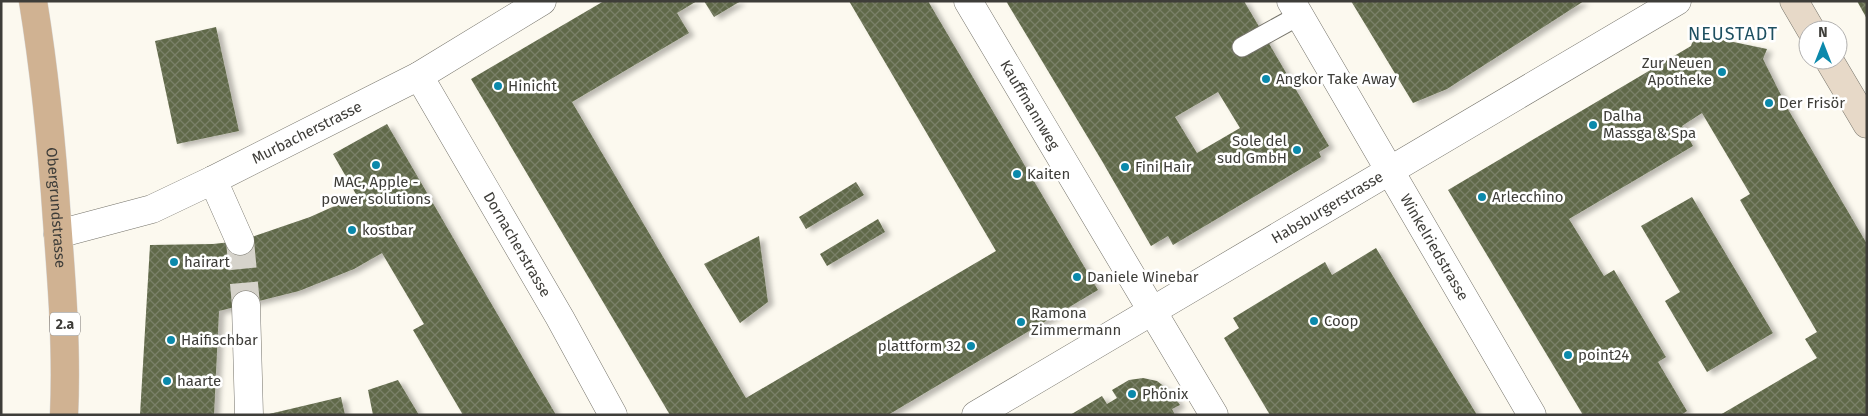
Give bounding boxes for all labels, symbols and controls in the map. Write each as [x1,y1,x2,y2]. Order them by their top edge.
north arrow [1798,20,1848,70]
district label: NEUSTADT [1688,23,1778,45]
text: N [1818,24,1828,41]
place label: Zur Neuen Apotheke [1642,54,1712,89]
street label: Kauffmannweg [996,57,1063,153]
marker: Zur Neuen Apotheke [1716,66,1728,78]
place label: Angkor Take Away [1276,70,1397,88]
marker: Angkor Take Away [1260,73,1272,85]
place label: Hinicht [508,77,557,95]
marker: Hinicht [492,80,504,92]
place label: Der Frisör [1779,94,1845,112]
street label: Murbacherstrasse [249,97,365,168]
marker: Der Frisör [1763,97,1775,109]
place label: Dalha Massga & Spa [1603,107,1696,142]
marker: Dalha Massga & Spa [1587,119,1599,131]
place label: Sole del sud GmbH [1217,132,1288,167]
marker: Sole del sud GmbH [1291,144,1303,156]
street label: Obergrundstrasse [42,147,69,269]
place label: Fini Hair [1135,158,1192,176]
marker: MAC, Apple - power solutions [370,159,382,171]
marker: Fini Hair [1119,161,1131,173]
place label: Kaiten [1027,165,1070,183]
marker: Kaiten [1011,168,1023,180]
street label: Habsburgerstrasse [1268,168,1386,247]
place label: MAC, Apple - power solutions [321,173,431,208]
place label: Arlecchino [1492,188,1564,206]
street label: Dornacherstrasse [480,189,555,300]
street label: Winkelriedstrasse [1396,191,1472,304]
marker: Arlecchino [1476,191,1488,203]
place label: kostbar [362,221,414,239]
marker: kostbar [346,224,358,236]
place label: hairart [184,253,230,271]
marker: hairart [168,256,180,268]
place label: Daniele Winebar [1087,268,1199,286]
marker: Daniele Winebar [1071,271,1083,283]
place label: Ramona Zimmermann [1031,304,1121,339]
road number: 2.a [50,312,80,336]
place label: Coop [1324,312,1359,330]
marker: Coop [1308,315,1320,327]
marker: Ramona Zimmermann [1015,316,1027,328]
place label: Haifischbar [181,331,258,349]
marker: Haifischbar [165,334,177,346]
place label: plattform 32 [878,337,961,355]
marker: plattform 32 [965,340,977,352]
place label: point24 [1578,346,1629,364]
marker: point24 [1562,349,1574,361]
place label: haarte [177,372,221,390]
marker: haarte [161,375,173,387]
place label: Phönix [1142,385,1189,403]
marker: Phönix [1126,388,1138,400]

